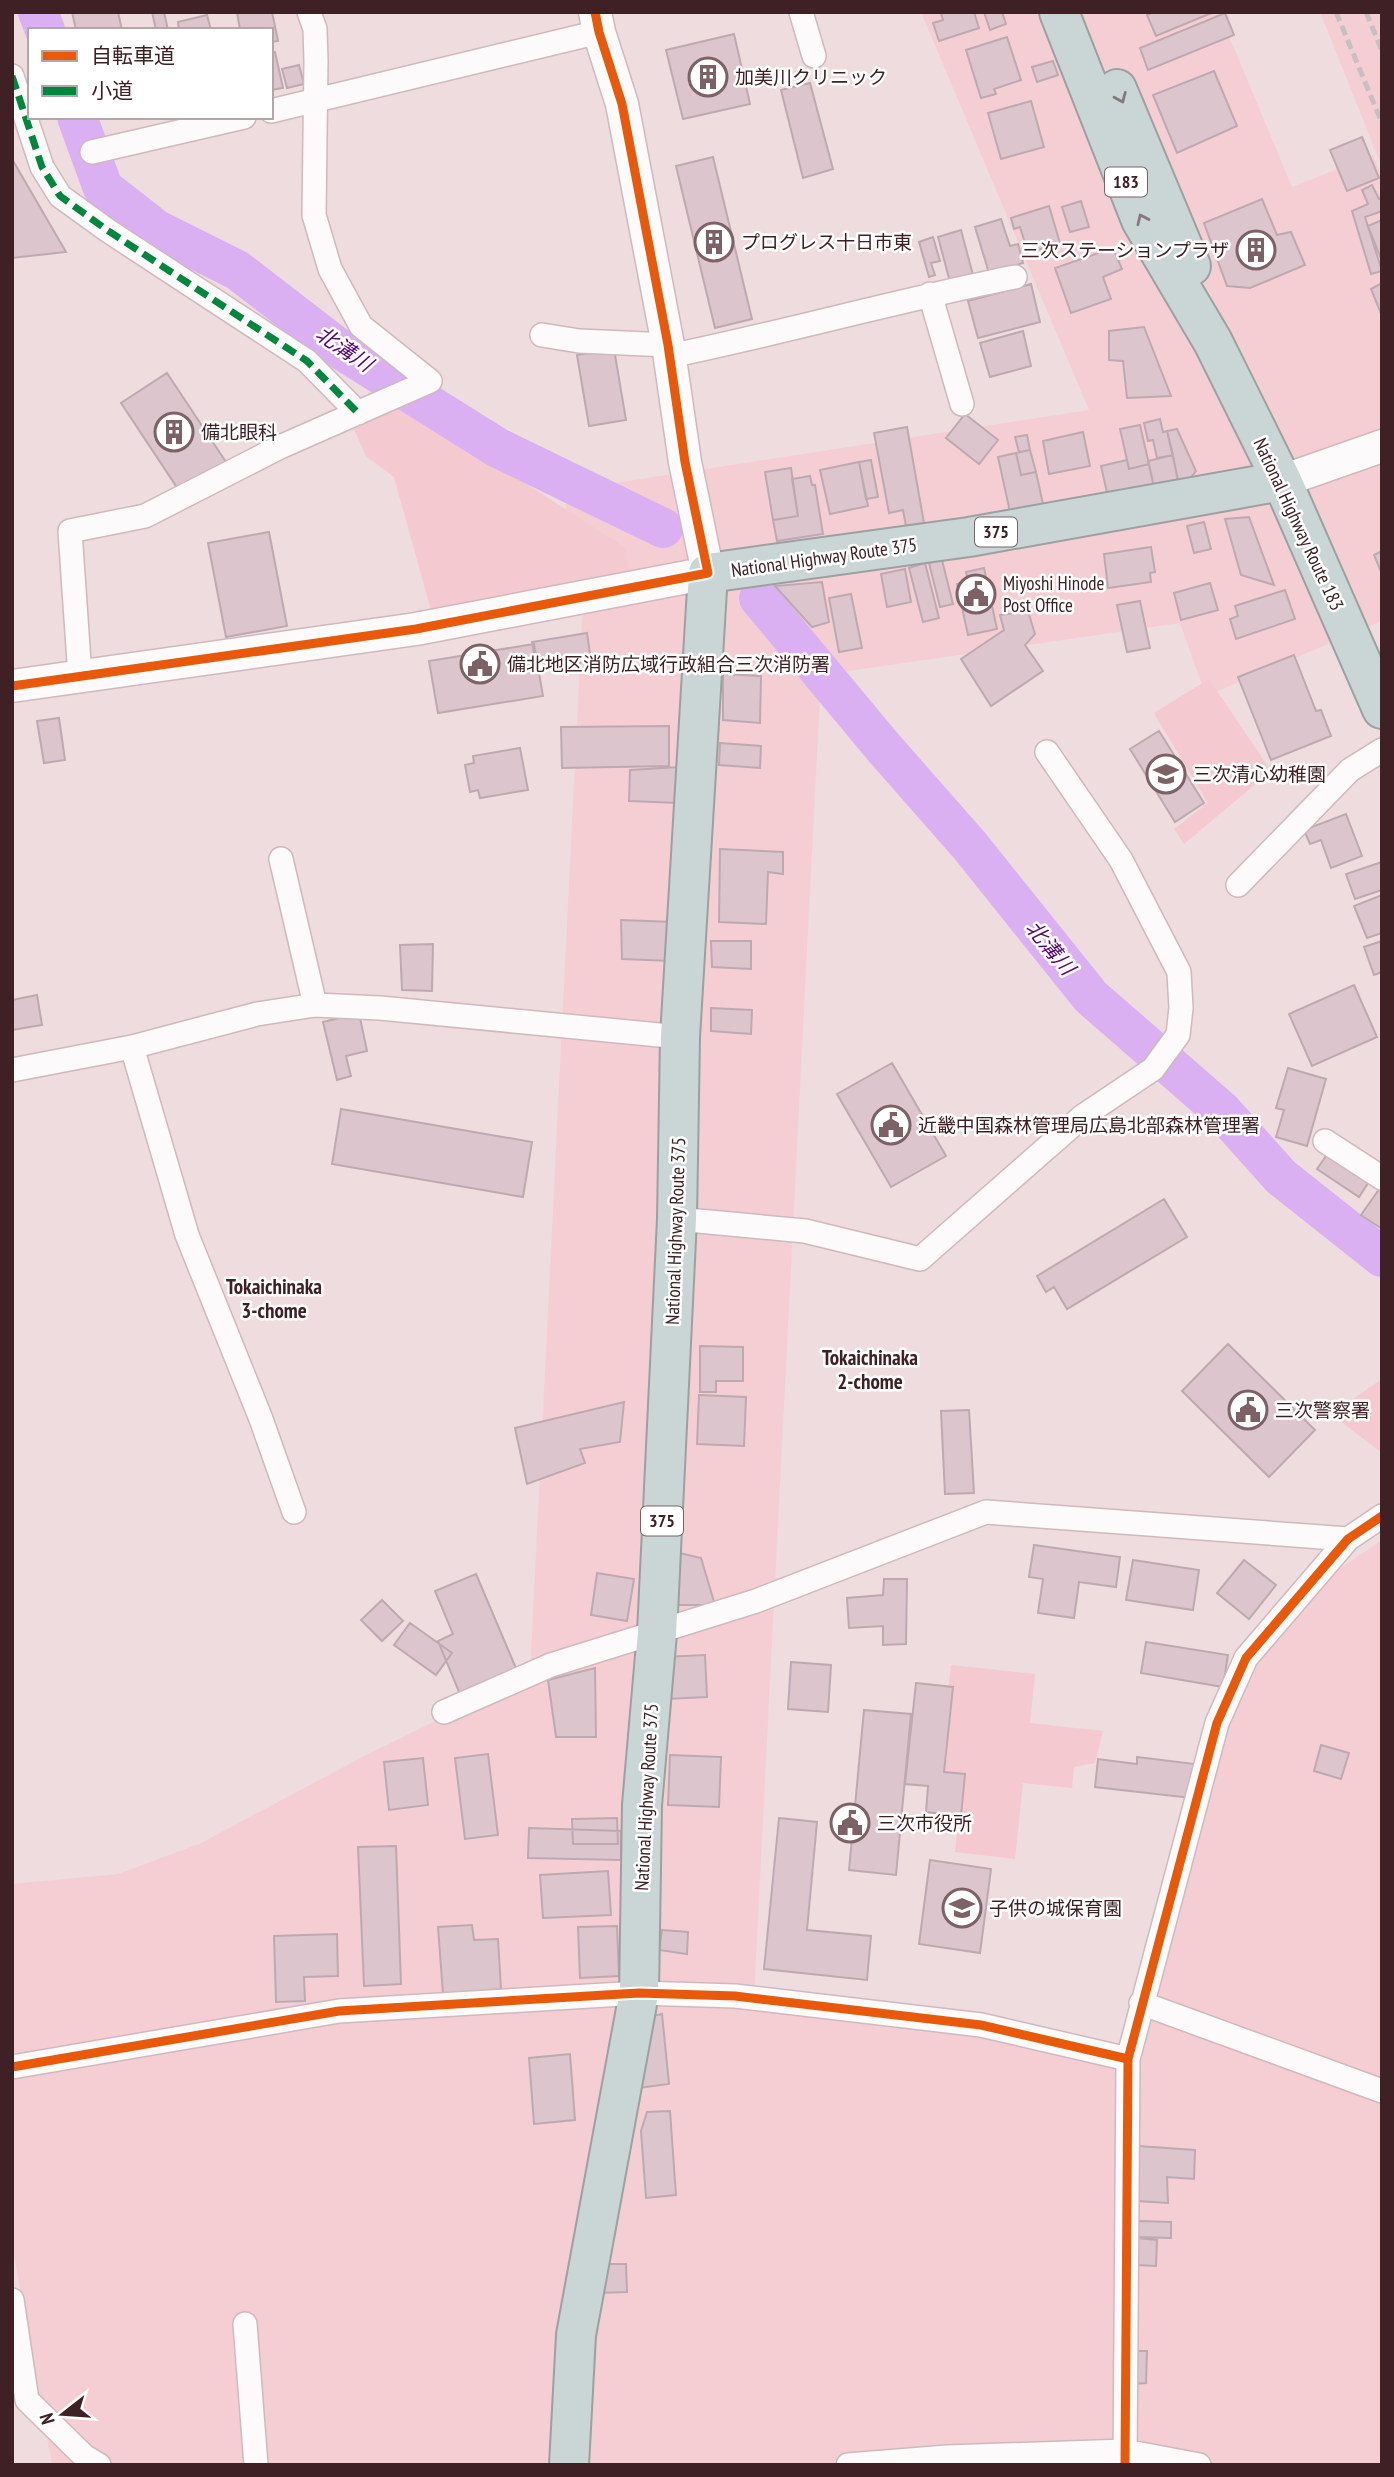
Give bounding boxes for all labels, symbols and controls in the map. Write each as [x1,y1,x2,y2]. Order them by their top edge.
legend [28,28,273,119]
text: 自転車道 [91,42,175,69]
building icon: 加美川クリニック [687,56,729,98]
place label: 加美川クリニック [735,65,887,89]
text: 小道 [91,77,133,104]
one-way arrow [1113,91,1127,103]
road number: 183 [1105,168,1147,196]
one-way arrow [1136,214,1150,227]
building icon: プログレス十日市東 [693,221,735,263]
building icon: 三次ステーションプラザ [1235,229,1277,271]
place label: プログレス十日市東 [741,230,912,254]
place label: 三次ステーションプラザ [1021,238,1229,262]
water label: 北溝川 [311,320,380,379]
building icon: 備北眼科 [153,411,195,453]
place label: 備北眼科 [201,420,277,444]
street label: National Highway Route 183 [1249,434,1349,614]
road number: 375 [975,518,1017,546]
street label: National Highway Route 375 [729,532,919,582]
place label: Miyoshi Hinode Post Office [1003,571,1105,617]
public building icon: Miyoshi Hinode Post Office [955,573,997,615]
public building icon: 備北地区消防広域行政組合三次消防署 [459,643,501,685]
place label: 備北地区消防広域行政組合三次消防署 [507,652,830,676]
school or university icon: 三次清心幼稚園 [1145,753,1187,795]
place label: 三次清心幼稚園 [1193,762,1326,786]
water label: 北溝川 [1020,915,1082,982]
public building icon: 近畿中国森林管理局広島北部森林管理署 [870,1104,912,1146]
place label: 近畿中国森林管理局広島北部森林管理署 [918,1113,1260,1137]
street label: National Highway Route 375 [660,1137,690,1325]
district label: Tokaichinaka 3-chome [226,1273,322,1324]
district label: Tokaichinaka 2-chome [822,1344,918,1395]
public building icon: 三次警察署 [1227,1389,1269,1431]
place label: 三次警察署 [1275,1398,1370,1422]
road number: 375 [641,1506,683,1536]
street label: National Highway Route 375 [629,1703,663,1891]
public building icon: 三次市役所 [829,1802,871,1844]
place label: 三次市役所 [877,1811,972,1835]
school or university icon: 子供の城保育園 [941,1887,983,1929]
place label: 子供の城保育園 [989,1896,1122,1920]
north arrow [28,2379,98,2449]
text: N [34,2411,60,2427]

